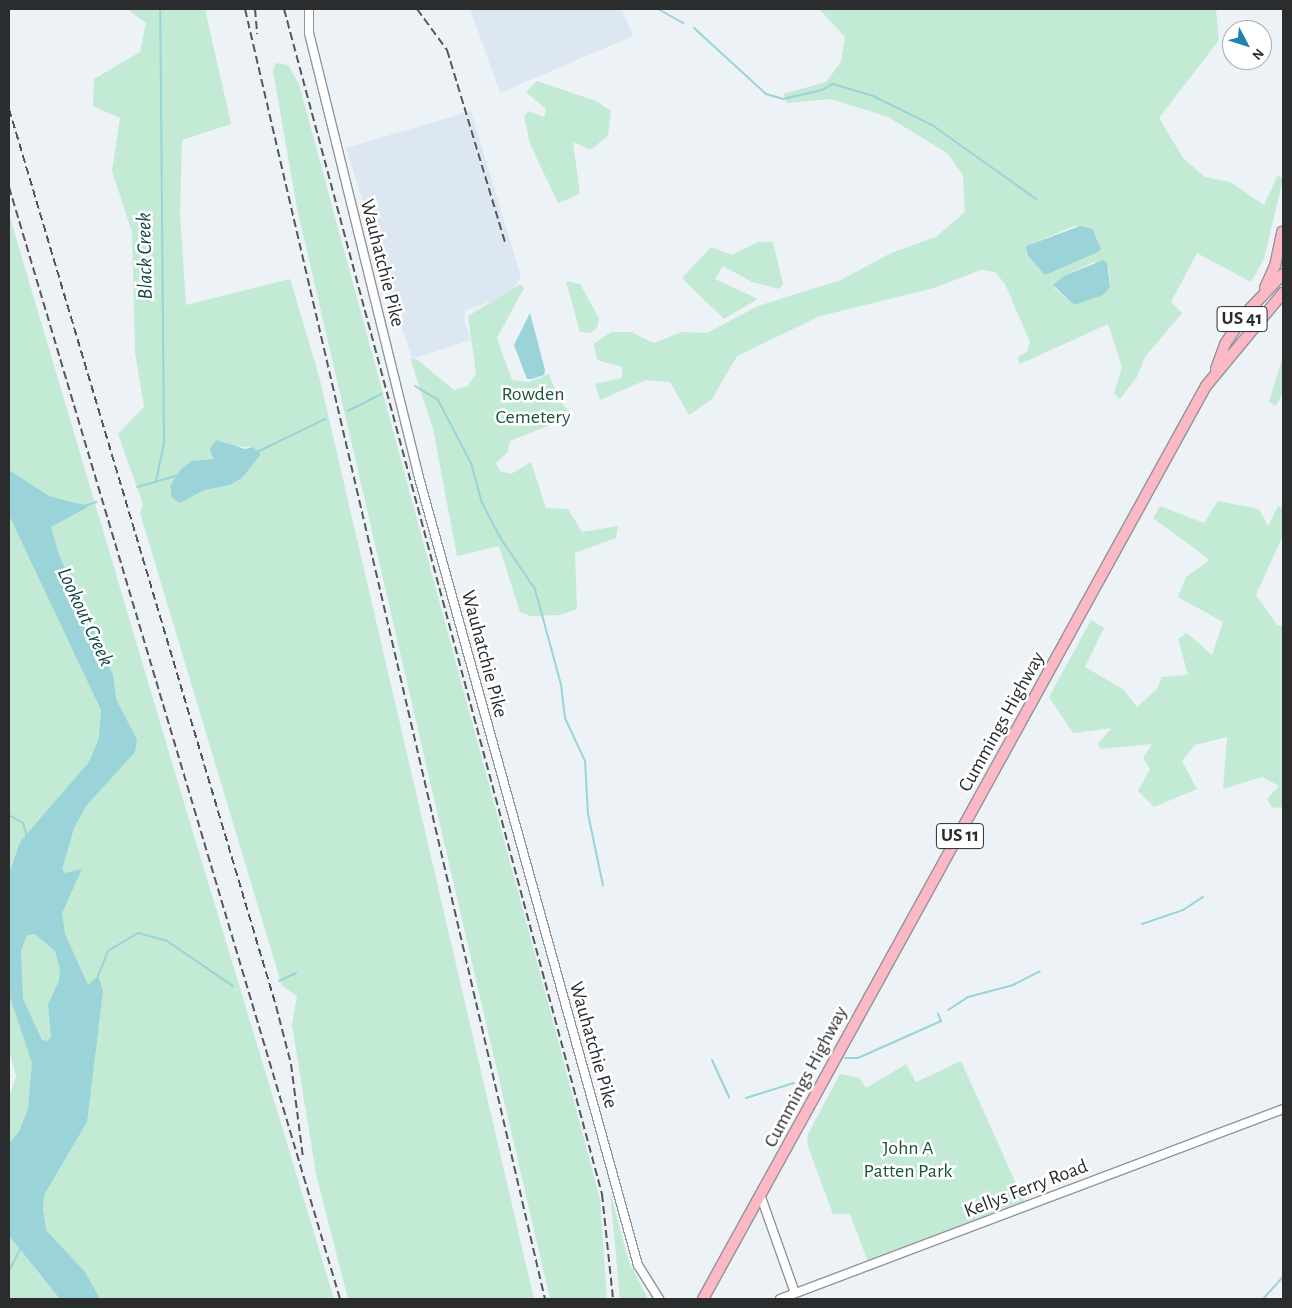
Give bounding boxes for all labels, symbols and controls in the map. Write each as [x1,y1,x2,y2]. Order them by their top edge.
north arrow [1222,20,1272,70]
text: N [1249,46,1266,62]
street label: Wauhatchie Pike [355,197,409,329]
water label: Black Creek [132,212,158,300]
road number: US 41 [1216,302,1268,336]
park label: Rowden Cemetery [496,383,570,430]
water label: Lookout Creek [51,564,119,670]
street label: Wauhatchie Pike [455,588,513,720]
street label: Cummings Highway [954,648,1050,796]
road number: US 11 [935,819,985,852]
street label: Wauhatchie Pike [563,979,623,1111]
street label: Cummings Highway [759,1002,853,1152]
park label: John A Patten Park [864,1137,952,1184]
street label: Kellys Ferry Road [961,1154,1091,1224]

